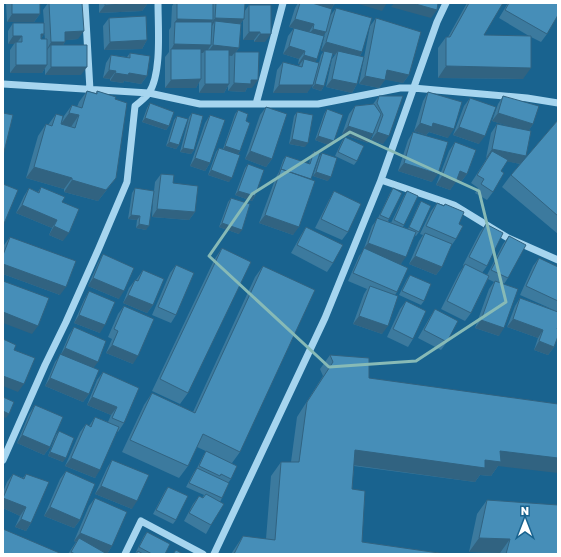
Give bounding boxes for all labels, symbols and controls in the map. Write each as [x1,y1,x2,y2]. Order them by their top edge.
north arrow [505,501,545,541]
text: N [521,504,529,517]

